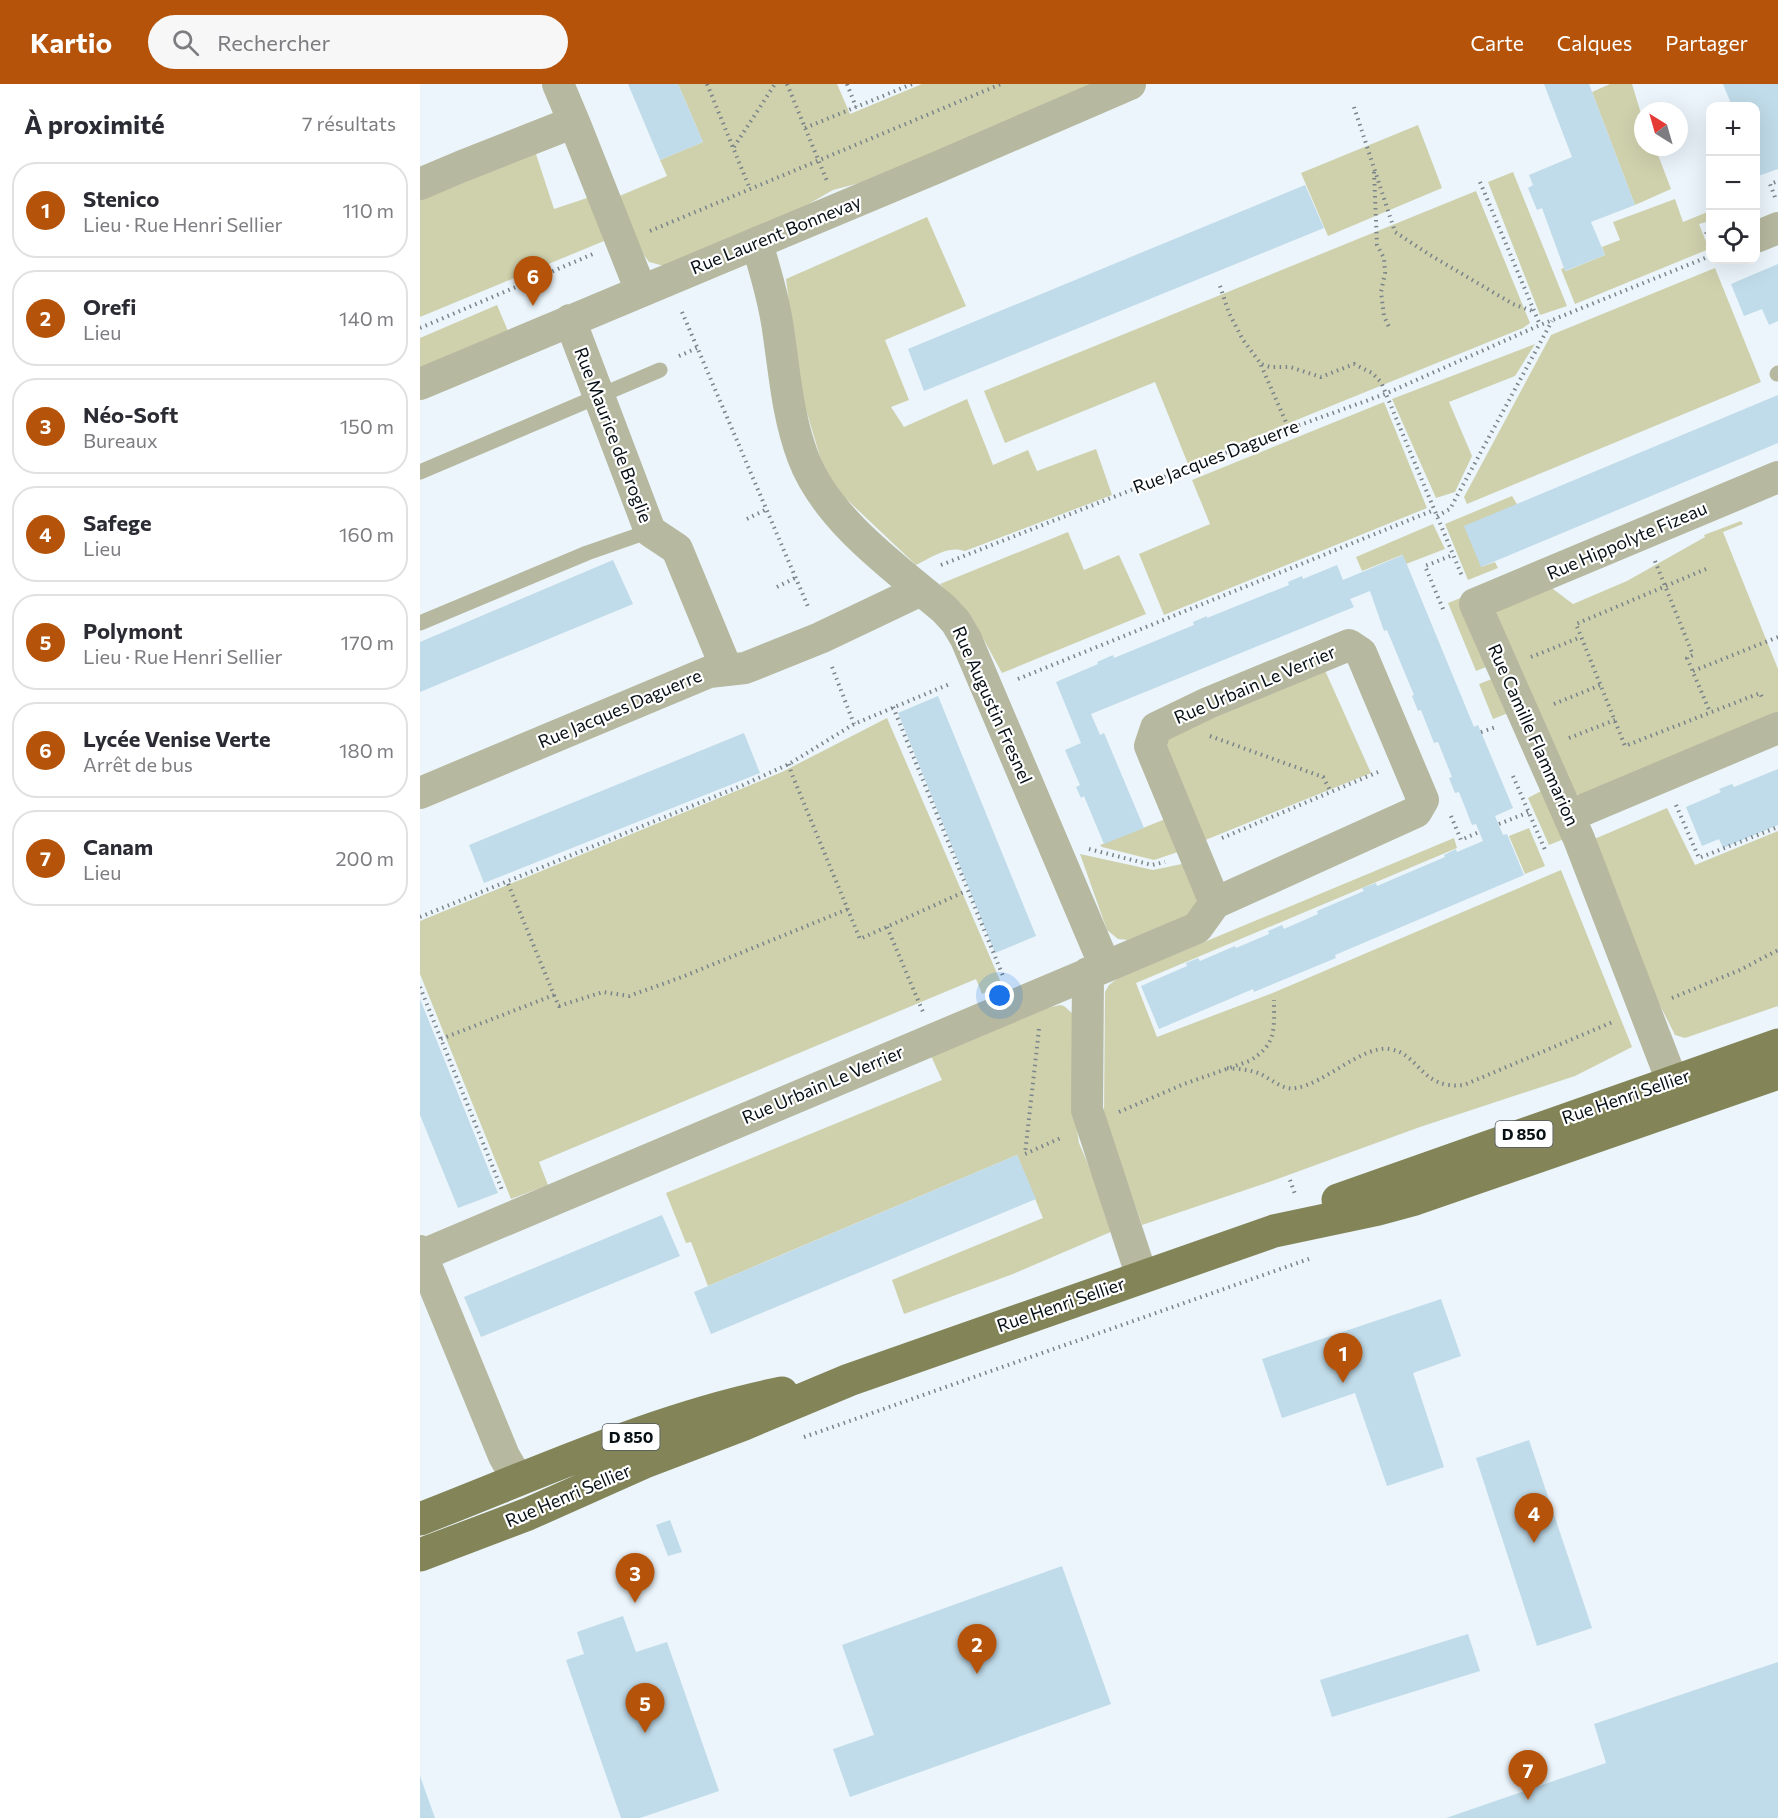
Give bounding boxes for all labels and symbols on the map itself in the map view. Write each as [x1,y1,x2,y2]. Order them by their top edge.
north arrow [1634,102,1688,156]
street label: Rue Laurent Bonnevay [687,190,864,278]
pin: 6 [514,256,552,306]
street label: Rue Maurice de Broglie [570,344,658,525]
street label: Rue Jacques Daguerre [1130,414,1302,498]
street label: Rue Hippolyte Fizeau [1543,496,1710,584]
street label: Rue Augustin Fresnel [948,622,1038,787]
street label: Rue Urbain Le Verrier [1171,640,1339,728]
street label: Rue Camille Flammarion [1484,640,1584,829]
street label: Rue Jacques Daguerre [534,664,705,753]
your location [985,981,1014,1010]
street label: Rue Urbain Le Verrier [739,1040,907,1128]
street label: Rue Henri Sellier [1559,1064,1693,1128]
road number: D 850 [1496,1121,1552,1147]
street label: Rue Henri Sellier [994,1272,1128,1336]
pin: 1 [1324,1334,1362,1383]
road number: D 850 [602,1424,660,1450]
street label: Rue Henri Sellier [502,1459,634,1531]
pin: 4 [1514,1494,1554,1543]
pin: 3 [616,1554,654,1603]
pin: 2 [958,1624,996,1674]
pin: 5 [626,1684,664,1733]
pin: 7 [1508,1750,1548,1800]

